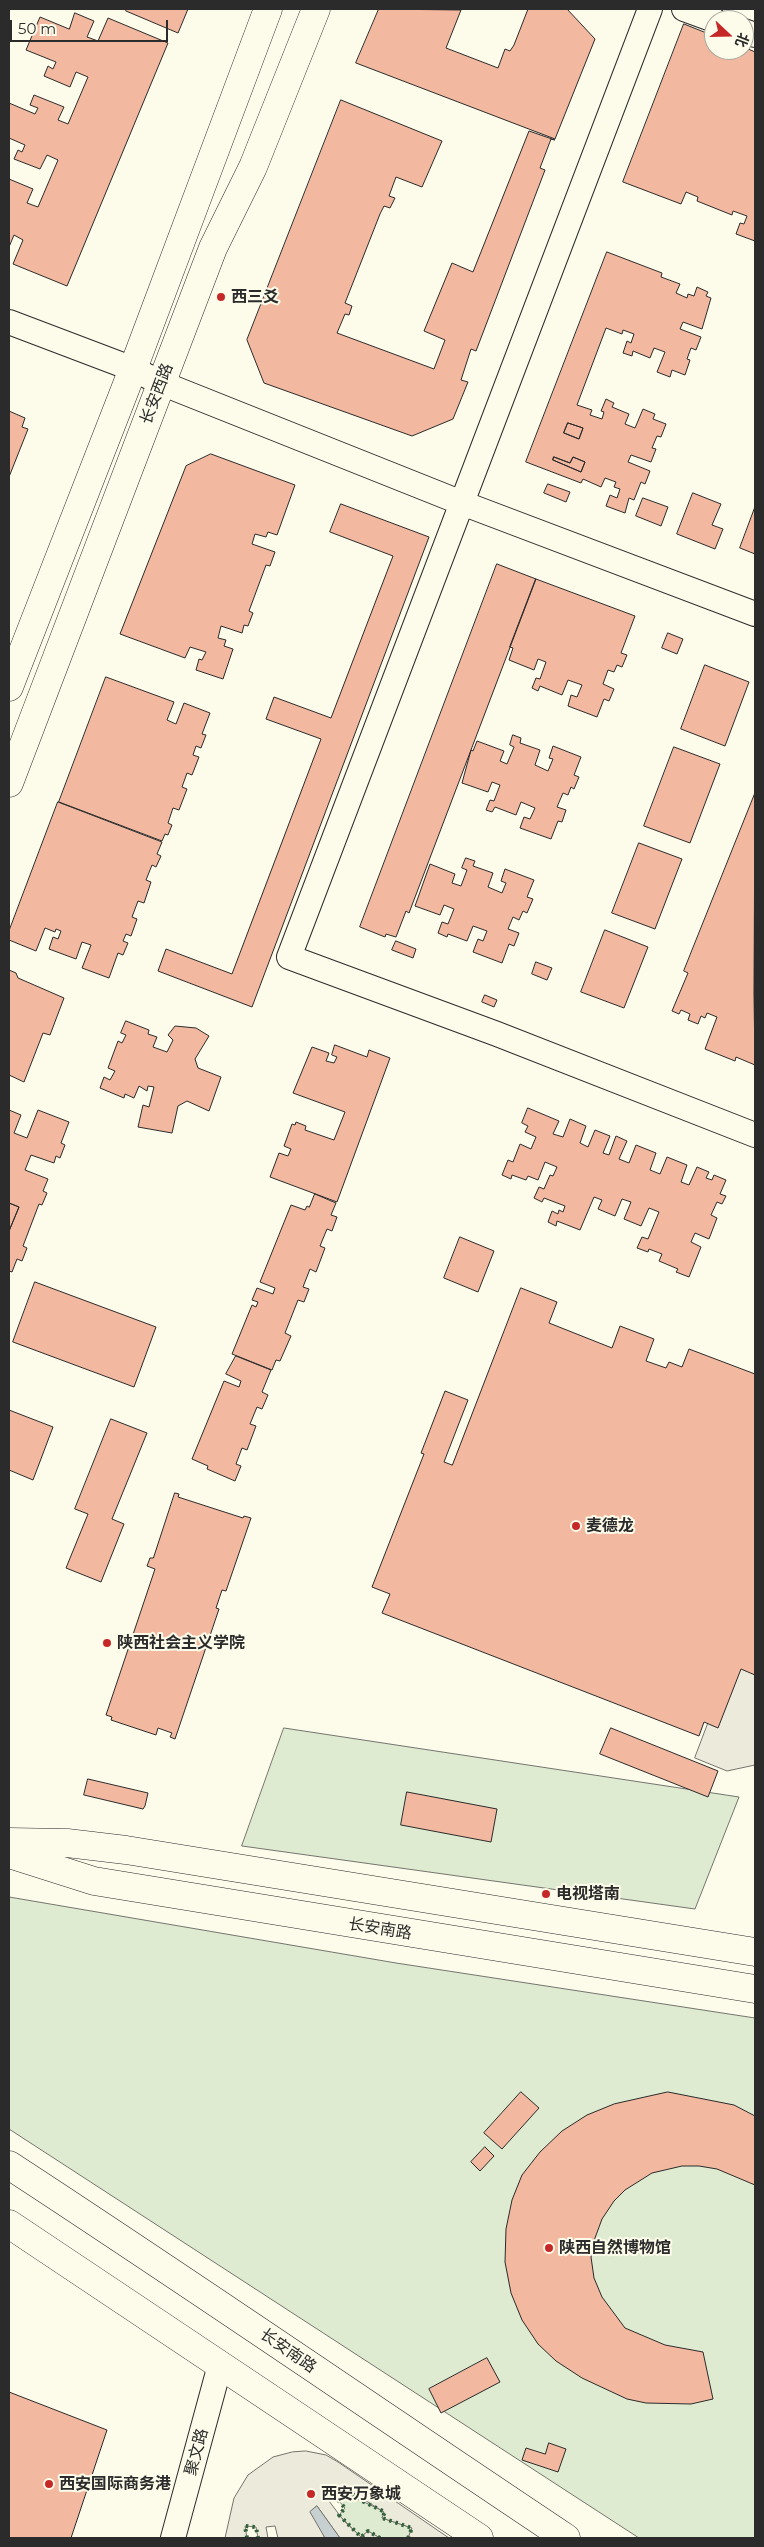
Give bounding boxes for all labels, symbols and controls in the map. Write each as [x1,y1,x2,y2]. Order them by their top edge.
scale bar [12,10,170,42]
north arrow [704,10,754,60]
text: 50 m [18,19,56,38]
text: 北 [731,30,753,50]
place label: 西三爻 [231,287,279,307]
marker: 西三爻 [215,291,227,303]
street label: 长安西路 [137,361,177,427]
place label: 麦德龙 [586,1516,634,1536]
marker: 麦德龙 [570,1520,582,1532]
place label: 陕西社会主义学院 [117,1633,245,1653]
marker: 陕西社会主义学院 [101,1637,113,1649]
place label: 电视塔南 [556,1884,620,1904]
marker: 电视塔南 [540,1888,552,1900]
street label: 长安南路 [347,1915,413,1943]
place label: 陕西自然博物馆 [559,2238,671,2258]
marker: 陕西自然博物馆 [543,2242,555,2254]
street label: 长安南路 [256,2325,320,2377]
street label: 聚文路 [182,2426,212,2478]
place label: 西安国际商务港 [59,2474,171,2494]
marker: 西安国际商务港 [43,2478,55,2490]
place label: 西安万象城 [321,2484,401,2504]
marker: 西安万象城 [305,2488,317,2500]

